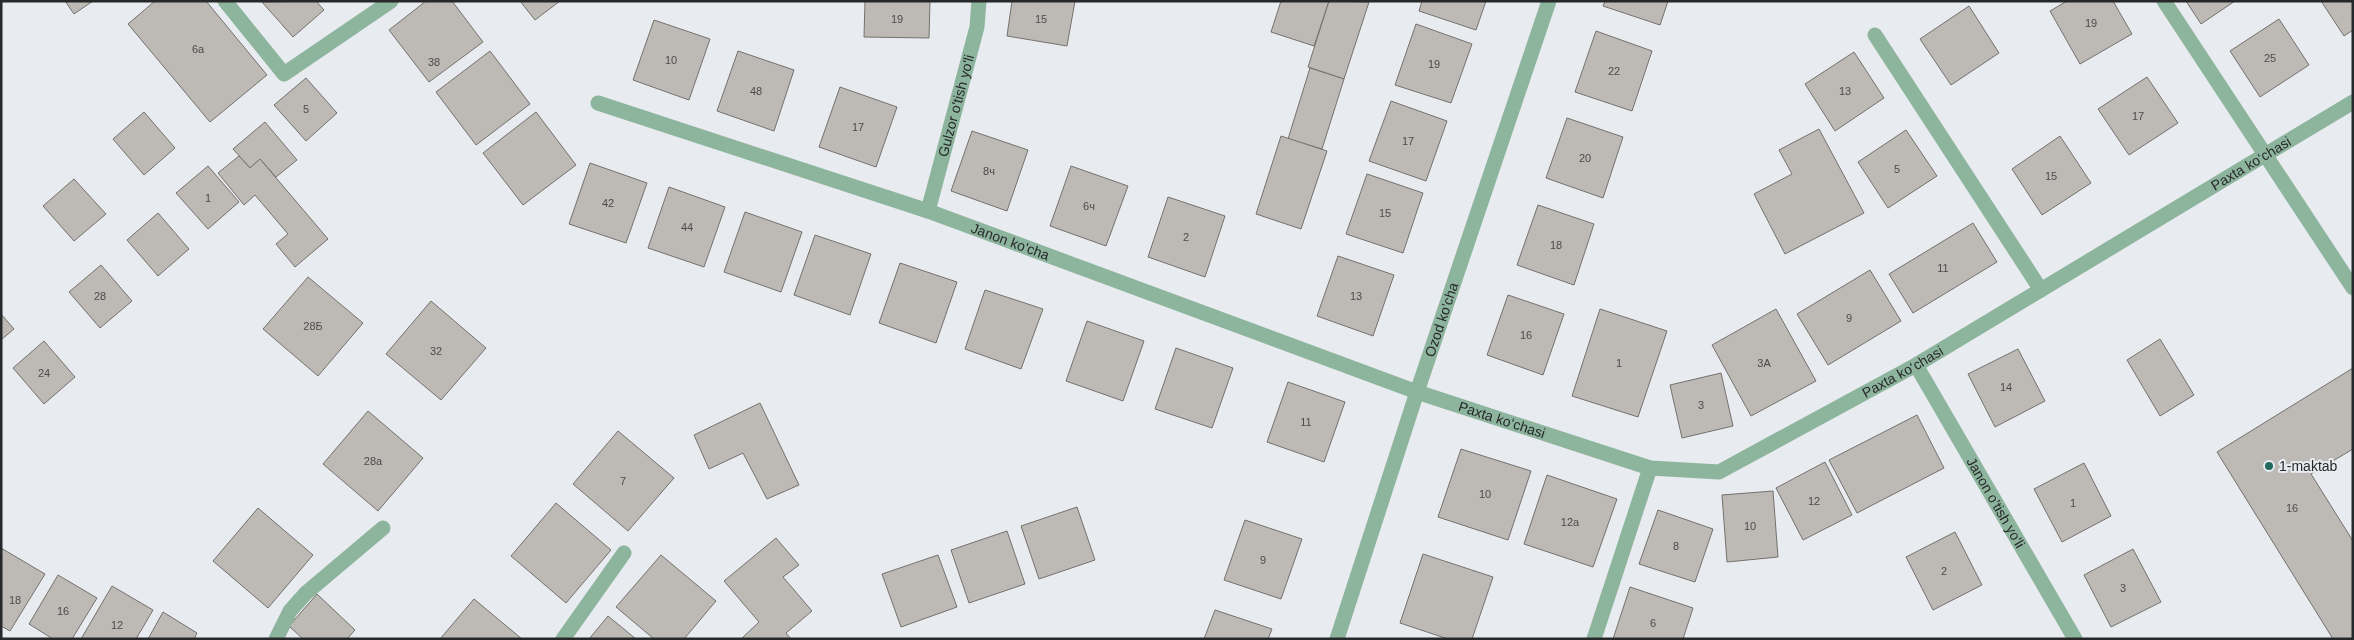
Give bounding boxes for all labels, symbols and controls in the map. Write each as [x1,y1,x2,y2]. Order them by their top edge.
house number: 19 [891,13,903,25]
house number: 15 [1035,13,1047,25]
house number: 19 [2085,17,2097,29]
house number: 6a [192,43,205,55]
house number: 25 [2264,52,2276,64]
street label: Gulzor o'tish yo'li [935,53,977,159]
house number: 10 [665,54,677,66]
house number: 38 [428,56,440,68]
house number: 19 [1428,58,1440,70]
house number: 22 [1608,65,1620,77]
house number: 48 [750,85,762,97]
house number: 13 [1839,85,1851,97]
house number: 5 [303,103,309,115]
house number: 17 [2132,110,2144,122]
house number: 17 [852,121,864,133]
street label: Paxta ko‘chasi [2208,133,2294,194]
house number: 17 [1402,135,1414,147]
house number: 20 [1579,152,1591,164]
house number: 5 [1894,163,1900,175]
house number: 8ч [983,165,995,177]
house number: 15 [2045,170,2057,182]
house number: 1 [205,192,211,204]
house number: 42 [602,197,614,209]
house number: 6ч [1083,200,1095,212]
house number: 15 [1379,207,1391,219]
street label: Janon ko'cha [969,220,1052,263]
house number: 44 [681,221,693,233]
house number: 2 [1183,231,1189,243]
house number: 18 [1550,239,1562,251]
house number: 11 [1937,262,1949,274]
street label: Ozod ko'cha [1421,280,1461,359]
house number: 28 [94,290,106,302]
house number: 13 [1350,290,1362,302]
house number: 9 [1846,312,1852,324]
house number: 28Б [303,320,323,332]
house number: 16 [1520,329,1532,341]
street label: Paxta ko‘chasi [1859,343,1946,401]
house number: 32 [430,345,442,357]
house number: 1 [1616,357,1622,369]
house number: 3A [1757,357,1771,369]
house number: 24 [38,367,50,379]
house number: 14 [2000,381,2012,393]
street label: Paxta ko‘chasi [1457,398,1547,441]
house number: 3 [1698,399,1704,411]
house number: 11 [1300,416,1312,428]
street label: Janon o'tish yo'li [1963,454,2028,551]
house number: 28а [364,455,383,467]
place label: 1-maktab [2279,458,2338,474]
marker: 1-maktab [2263,460,2275,472]
house number: 7 [620,475,626,487]
house number: 10 [1479,488,1491,500]
house number: 12 [1808,495,1820,507]
house number: 1 [2070,497,2076,509]
house number: 16 [2286,502,2298,514]
house number: 12a [1561,516,1580,528]
house number: 10 [1744,520,1756,532]
house number: 8 [1673,540,1679,552]
house number: 9 [1260,554,1266,566]
house number: 2 [1941,565,1947,577]
house number: 3 [2120,582,2126,594]
house number: 18 [9,594,21,606]
house number: 16 [57,605,69,617]
house number: 6 [1650,617,1656,629]
house number: 12 [111,619,123,631]

